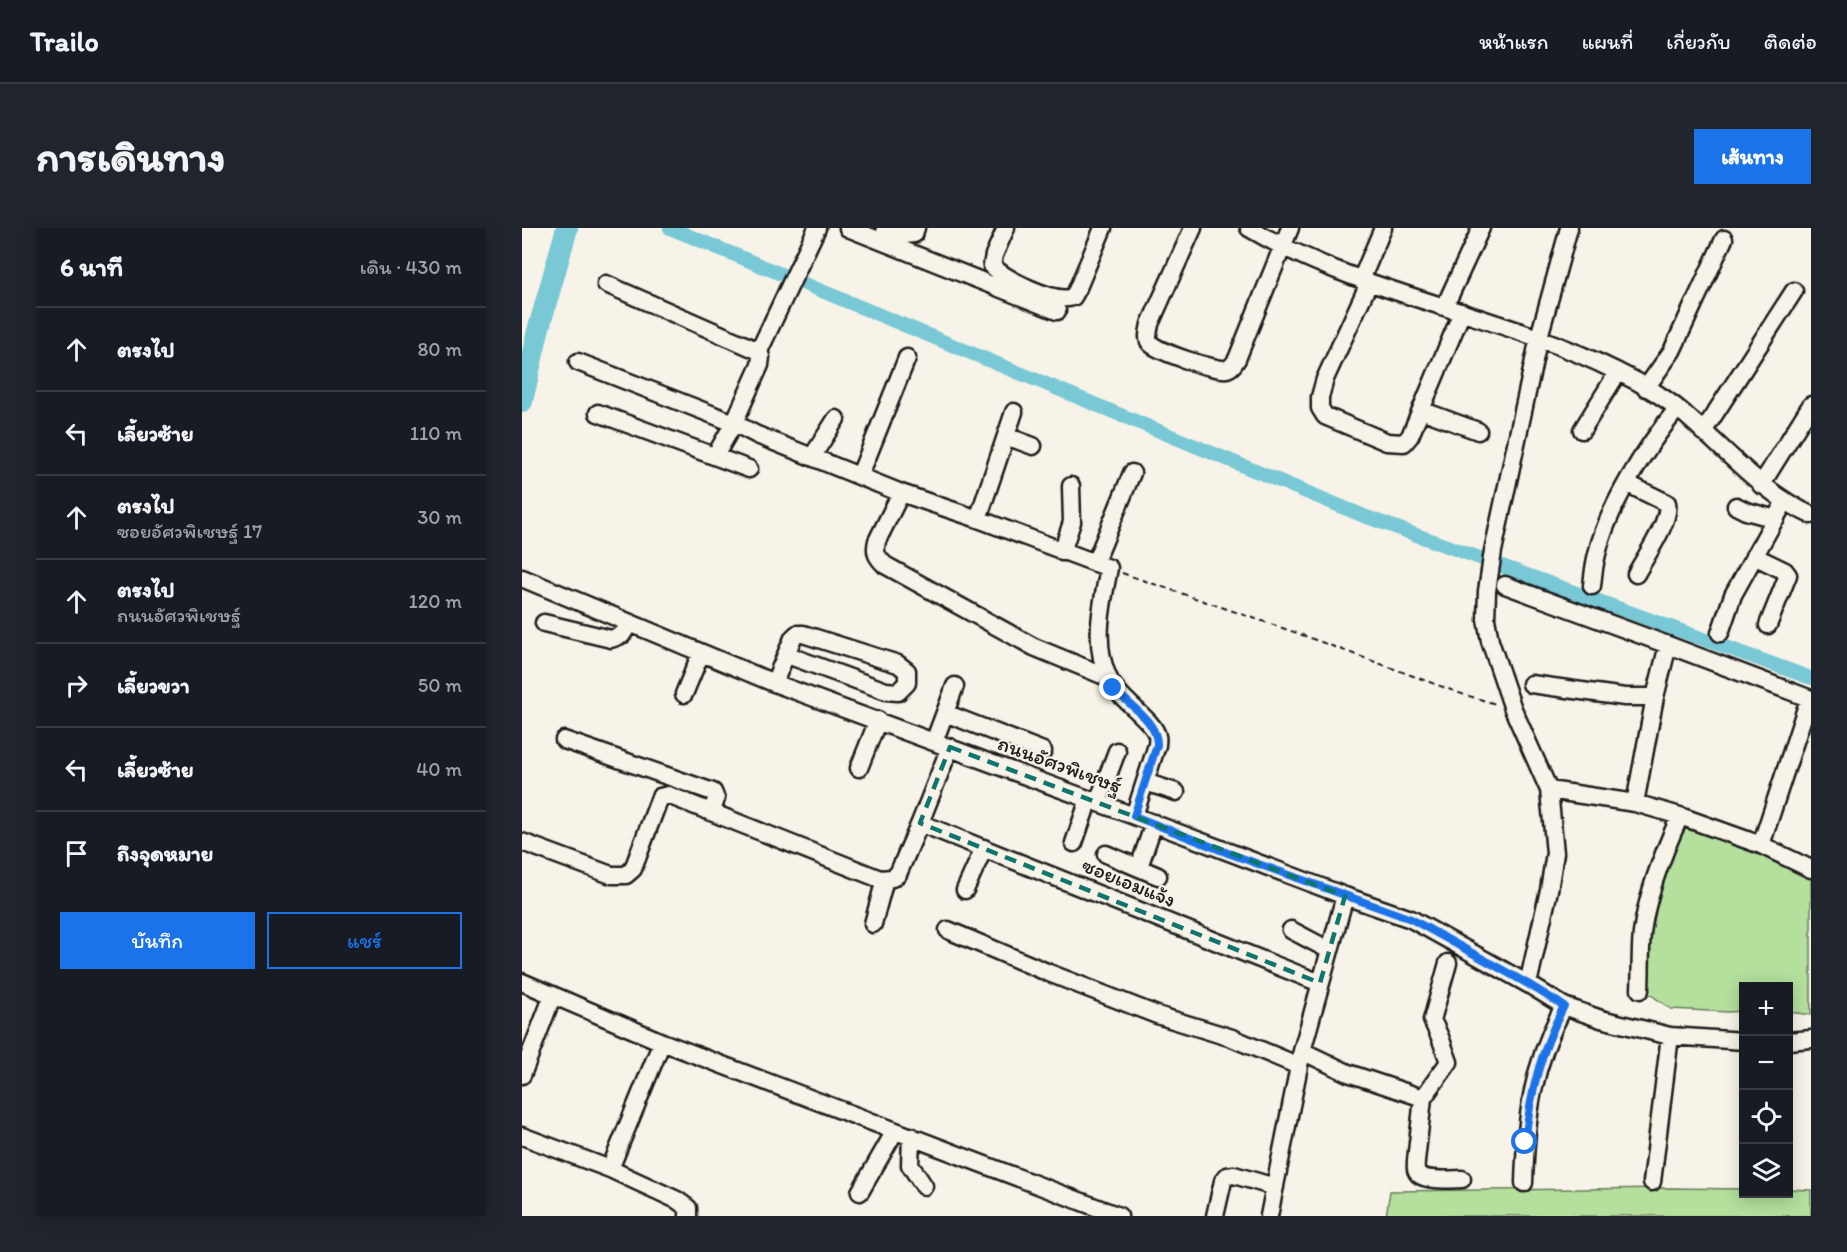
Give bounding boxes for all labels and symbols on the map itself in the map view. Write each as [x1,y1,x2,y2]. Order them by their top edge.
route end [1099,674,1125,700]
street label: ถนนอัศวพิเชษฐ์ [994,730,1126,801]
street label: ซอยเอมแจ้ง [1079,852,1179,912]
route start [1511,1128,1537,1154]

